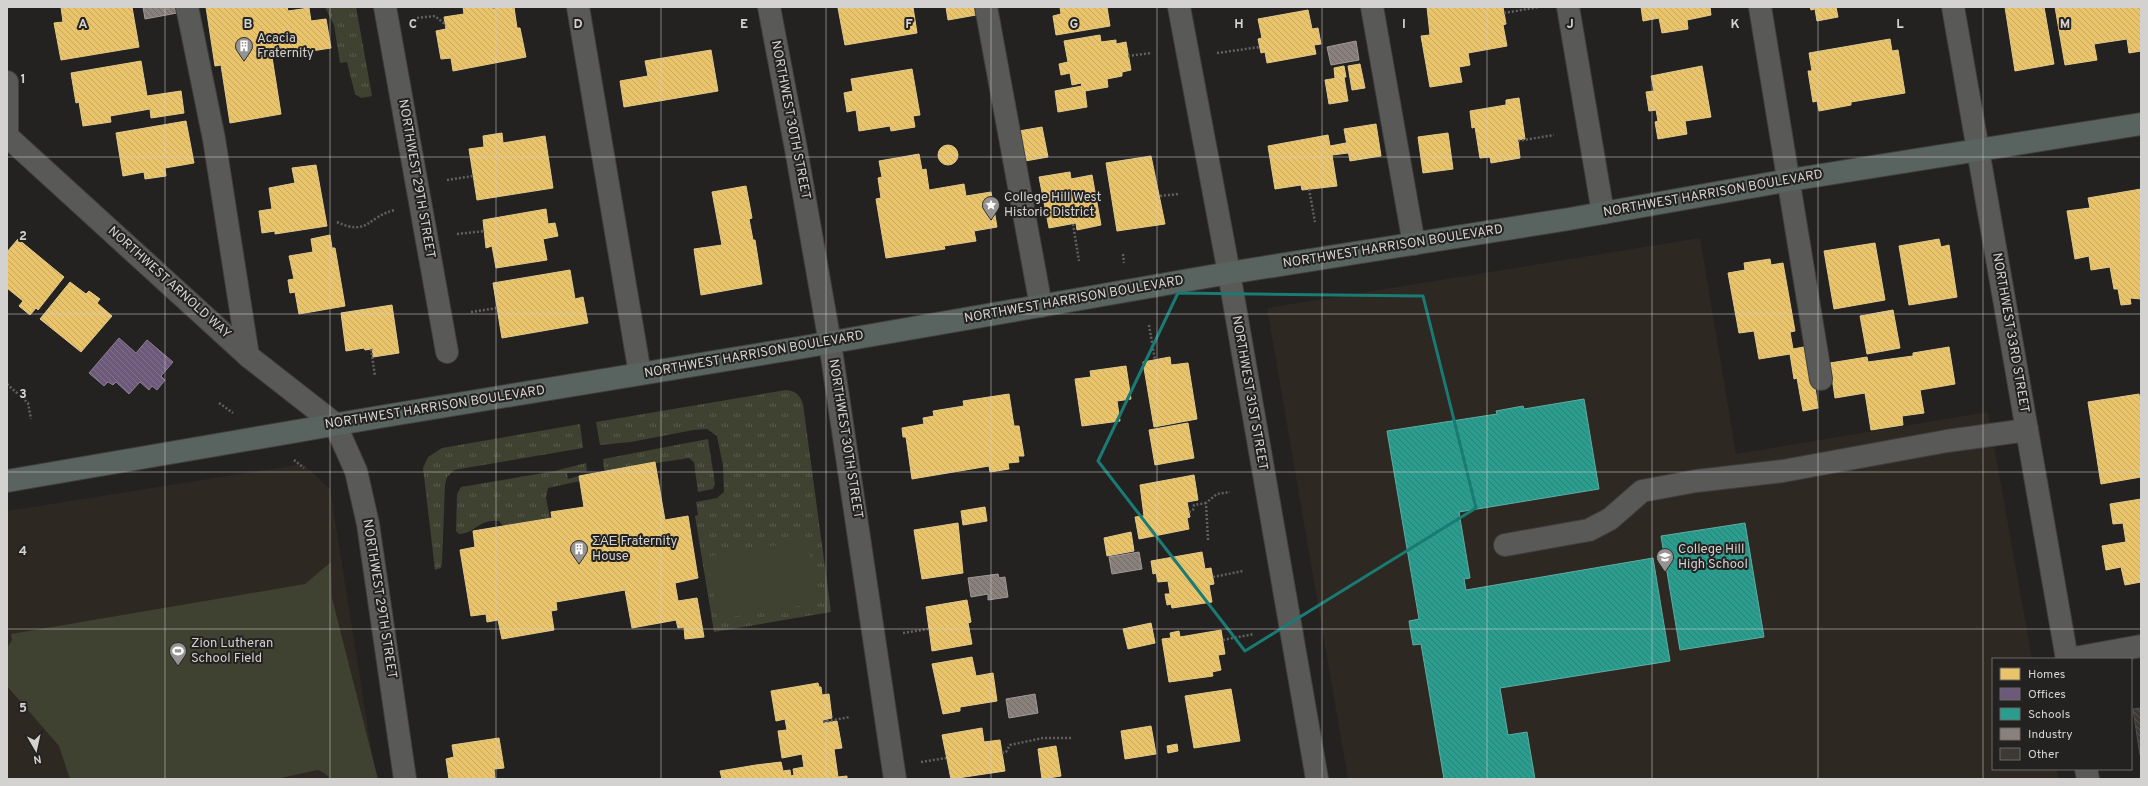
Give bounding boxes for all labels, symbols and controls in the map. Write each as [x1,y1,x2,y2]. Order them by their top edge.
text: A [78,17,88,33]
text: B [244,17,253,33]
text: C [409,17,417,33]
text: D [573,17,583,33]
text: E [740,17,748,33]
text: F [905,17,913,33]
text: G [1070,17,1079,33]
text: H [1234,17,1244,33]
text: I [1402,17,1406,33]
text: J [1566,17,1574,33]
text: K [1730,17,1740,33]
text: L [1896,17,1904,33]
text: M [2060,17,2070,33]
place label: Acacia Fraternity [257,31,314,62]
building icon: Acacia Fraternity [234,36,254,61]
street label: NORTHWEST 30TH STREET [767,39,813,201]
text: 1 [20,72,26,88]
street label: NORTHWEST 29TH STREET [394,98,438,260]
street label: NORTHWEST HARRISON BOULEVARD [1602,167,1824,221]
place label: College Hill West Historic District [1004,190,1102,221]
place icon: College Hill West Historic District [981,195,1001,220]
street label: NORTHWEST HARRISON BOULEVARD [1282,222,1504,272]
street label: NORTHWEST ARNOLD WAY [104,223,234,343]
text: 2 [19,229,27,245]
street label: NORTHWEST 33RD STREET [1988,252,2032,414]
street label: NORTHWEST HARRISON BOULEVARD [963,273,1185,327]
street label: NORTHWEST 31ST STREET [1228,314,1270,472]
street label: NORTHWEST HARRISON BOULEVARD [643,328,865,382]
street label: NORTHWEST 30TH STREET [824,358,866,520]
street label: NORTHWEST HARRISON BOULEVARD [324,383,546,433]
text: 3 [19,387,27,403]
street label: NORTHWEST 29TH STREET [358,518,400,680]
place label: ΣΑΕ Fraternity House [592,534,677,565]
building icon: ΣΑΕ Fraternity House [569,539,589,564]
place label: College Hill High School [1678,542,1748,573]
text: 4 [19,544,27,560]
school or university icon: College Hill High School [1655,547,1675,572]
place label: Zion Lutheran School Field [191,636,273,667]
sports icon: Zion Lutheran School Field [168,641,188,666]
legend [1992,658,2132,770]
text: Homes [2028,667,2065,683]
text: Offices [2028,687,2066,703]
text: 5 [19,701,27,717]
text: Schools [2028,707,2070,723]
text: Industry [2028,727,2073,743]
north arrow [16,730,56,770]
text: Other [2028,747,2060,763]
text: N [32,751,42,766]

